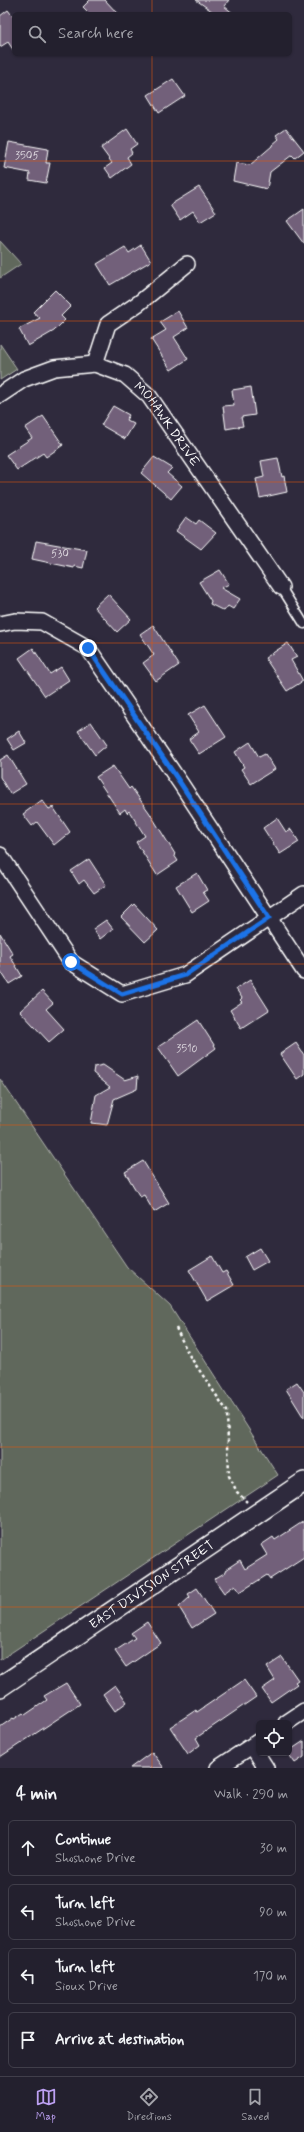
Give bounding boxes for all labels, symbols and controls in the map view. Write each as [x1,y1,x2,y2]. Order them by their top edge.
search box [12,12,292,56]
icon: search [26,23,48,45]
text: Search here [58,24,134,44]
house number: 3505 [15,149,39,163]
street label: MOHAWK DRIVE [130,378,204,470]
house number: 530 [51,547,69,561]
route end [79,639,97,657]
route start [62,953,80,971]
house number: 3510 [176,1042,198,1056]
street label: EAST DIVISION STREET [86,1536,218,1633]
map controls [256,1720,292,1756]
button: locate [256,1720,292,1756]
text: 4 min [16,1783,57,1805]
text: Walk · 290 m [214,1786,288,1803]
text: Continue [55,1830,111,1850]
icon: ahead [17,1837,39,1859]
text: 30 m [260,1840,287,1857]
text: Shoshone Drive [55,1850,136,1867]
text: Turn left [55,1894,115,1914]
icon: left [17,1901,39,1923]
text: 90 m [259,1904,287,1921]
text: Shoshone Drive [55,1914,136,1931]
text: Turn left [55,1958,115,1978]
icon: left [17,1965,39,1987]
text: 170 m [253,1968,287,1985]
text: Sioux Drive [55,1978,118,1995]
icon: arrive [17,2029,39,2051]
text: Arrive at destination [55,2030,184,2050]
tab: Map [35,2086,57,2124]
tab: Directions [126,2086,172,2124]
tab: Saved [241,2086,269,2124]

